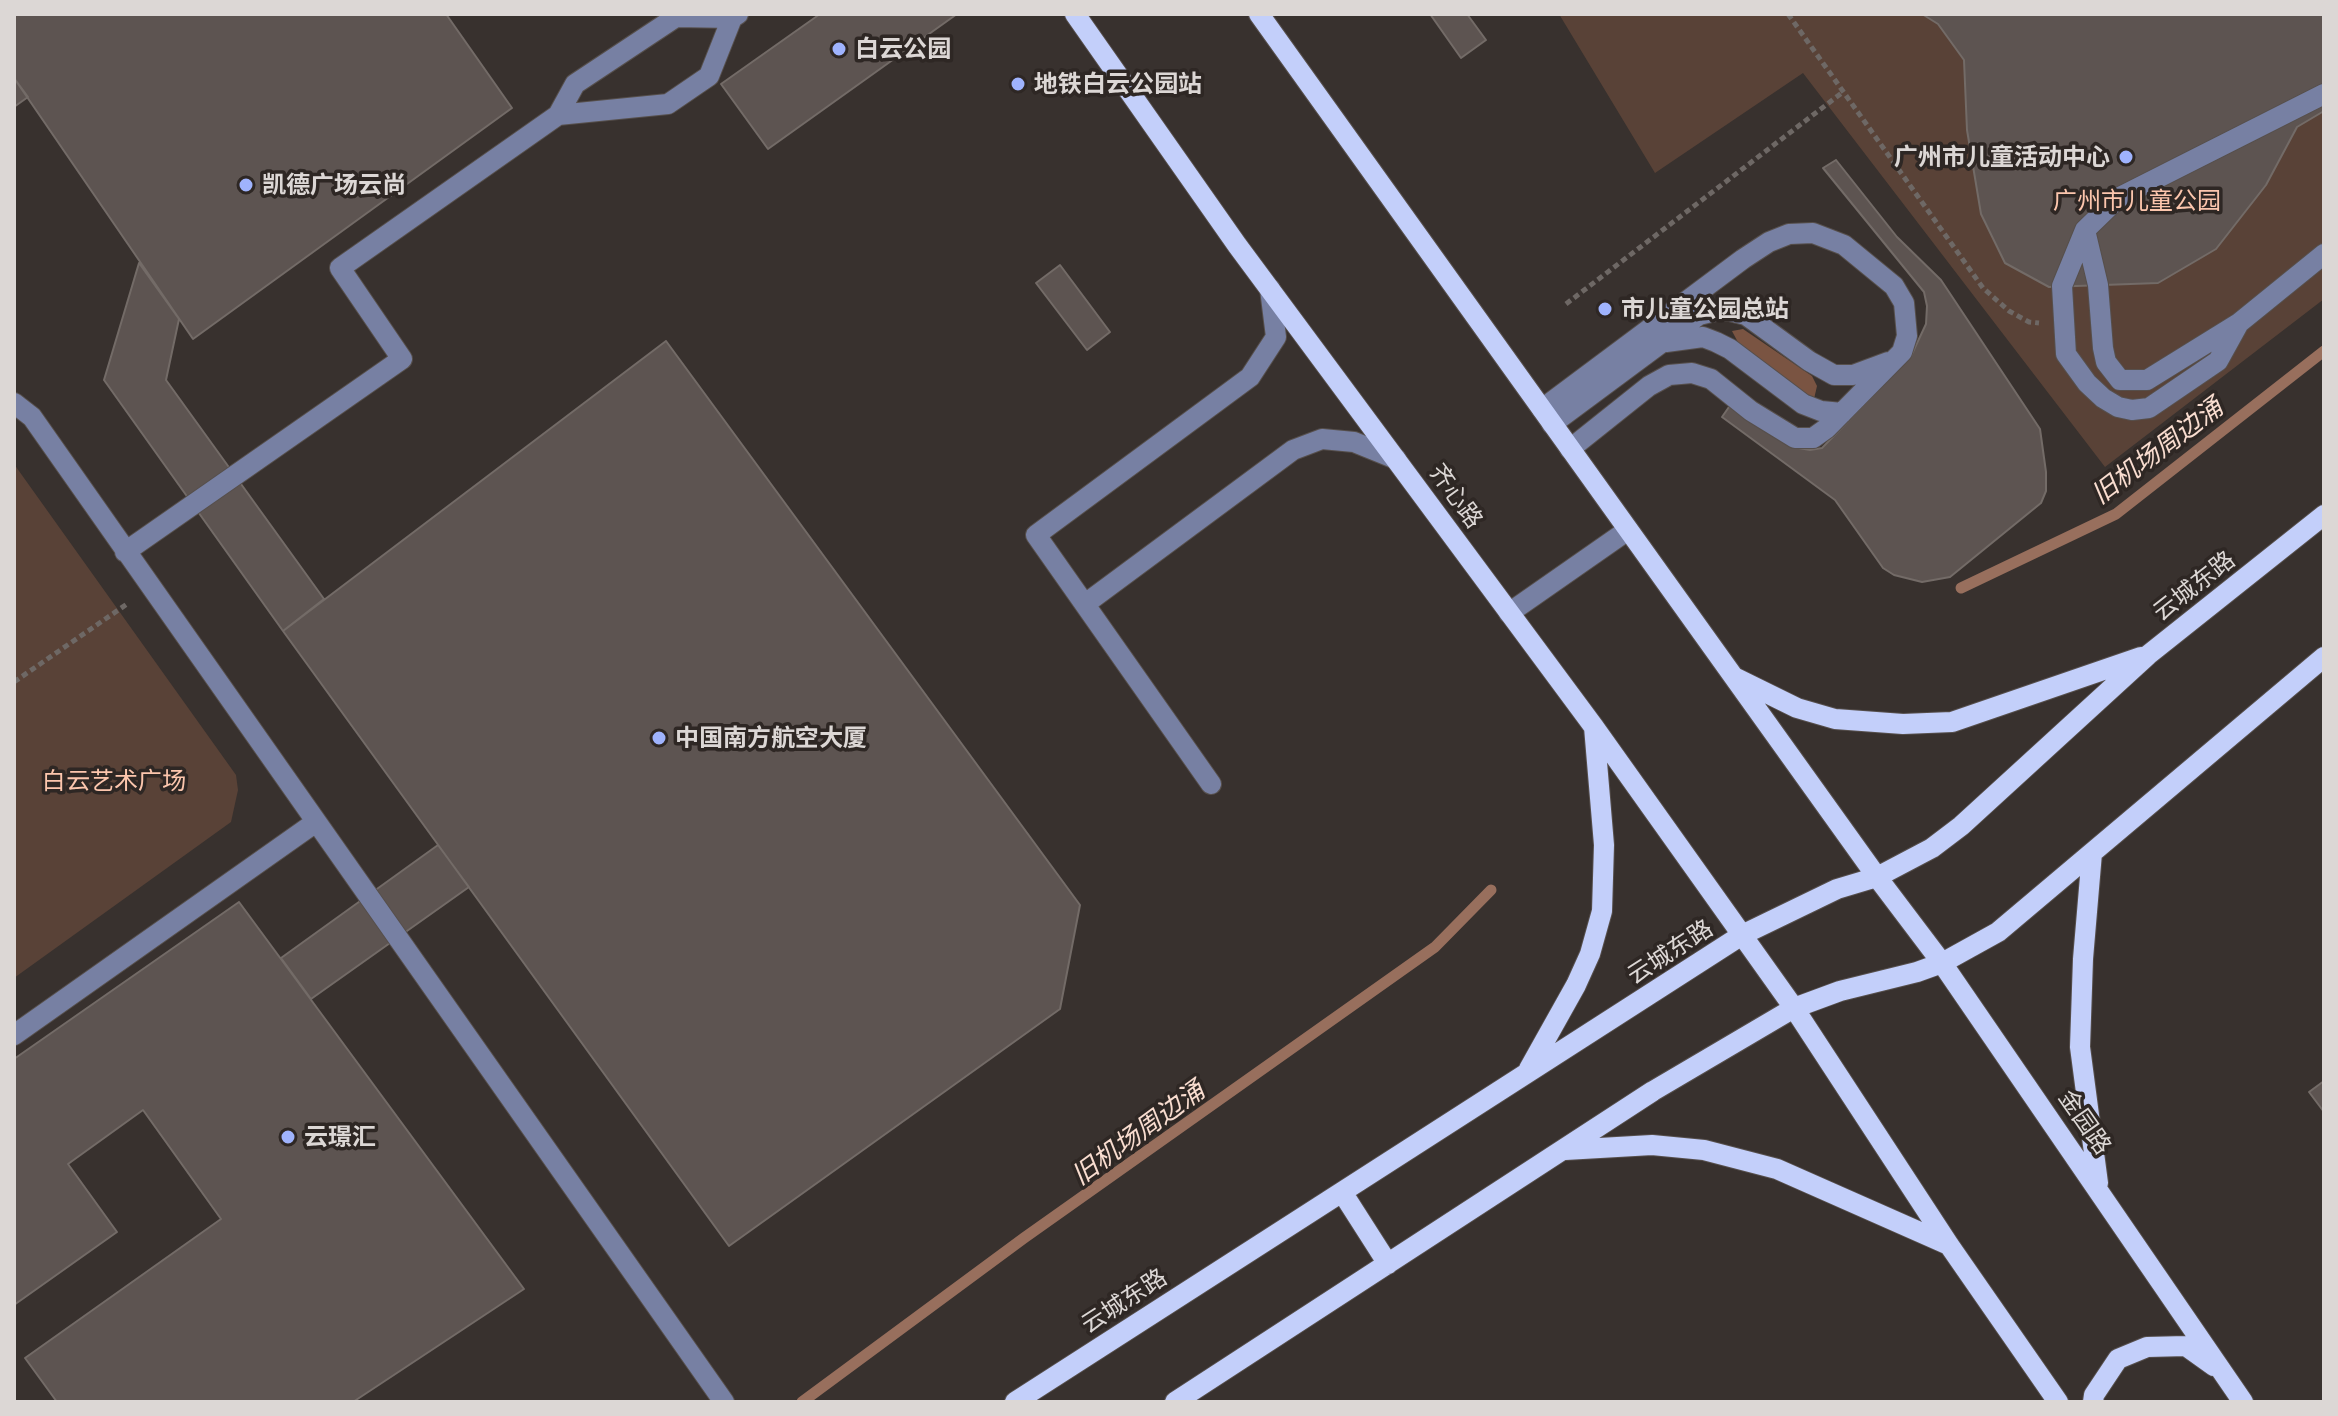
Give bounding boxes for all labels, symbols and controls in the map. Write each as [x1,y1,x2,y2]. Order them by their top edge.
place label: 白云公园 [855,35,951,63]
marker: 白云公园 [830,40,848,58]
place label: 地铁白云公园站 [1034,70,1202,98]
marker: 地铁白云公园站 [1009,75,1027,93]
place label: 广州市儿童活动中心 [1894,143,2110,171]
marker: 广州市儿童活动中心 [2117,148,2135,166]
place label: 凯德广场云尚 [262,171,406,199]
marker: 凯德广场云尚 [237,176,255,194]
park label: 广州市儿童公园 [2053,187,2221,215]
place label: 市儿童公园总站 [1621,295,1789,323]
marker: 市儿童公园总站 [1596,300,1614,318]
water label: 旧机场周边涌 [2085,392,2229,510]
street label: 齐心路 [1423,458,1489,534]
street label: 云城东路 [2147,545,2241,627]
place label: 中国南方航空大厦 [675,724,867,752]
marker: 中国南方航空大厦 [650,729,668,747]
park label: 白云艺术广场 [42,767,186,795]
street label: 云城东路 [1622,914,1718,990]
water label: 旧机场周边涌 [1066,1075,1210,1191]
street label: 金园路 [2053,1084,2117,1160]
place label: 云璟汇 [304,1123,376,1151]
marker: 云璟汇 [279,1128,297,1146]
street label: 云城东路 [1076,1263,1172,1339]

